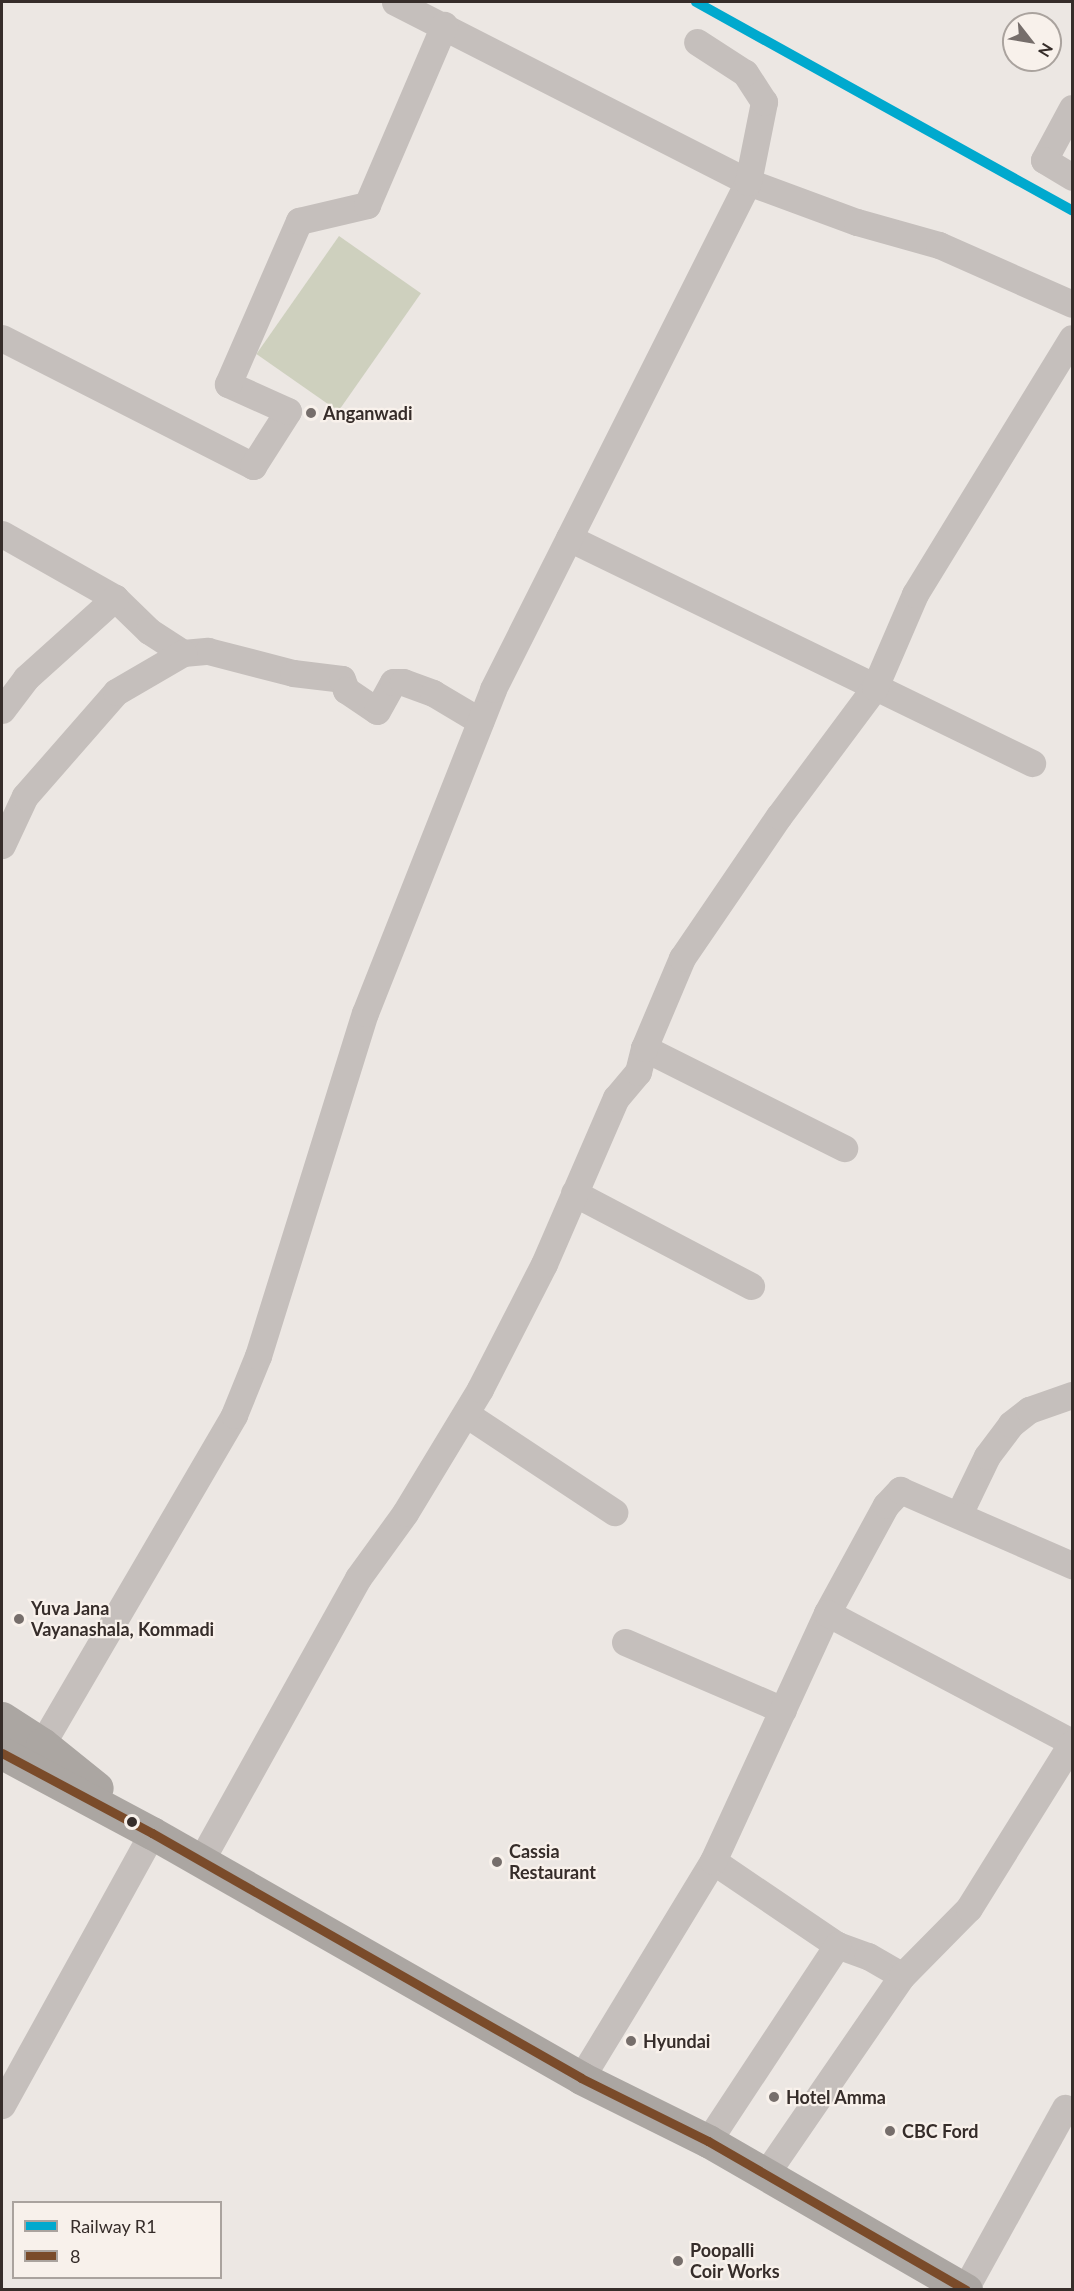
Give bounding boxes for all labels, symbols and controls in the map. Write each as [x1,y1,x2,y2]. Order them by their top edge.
north arrow [1002,12,1062,72]
text: N [1035,40,1057,61]
place label: Anganwadi [323,402,413,424]
marker: Anganwadi [304,406,318,420]
place label: Yuva Jana Vayanashala, Kommadi [31,1598,214,1640]
marker: Yuva Jana Vayanashala, Kommadi [12,1612,26,1626]
unlabelled marker [126,1816,138,1828]
place label: Cassia Restaurant [509,1841,596,1884]
marker: Cassia Restaurant [490,1855,504,1869]
place label: Hyundai [643,2030,710,2052]
marker: Hyundai [624,2034,638,2048]
place label: Hotel Amma [786,2086,887,2108]
marker: Hotel Amma [767,2090,781,2104]
place label: CBC Ford [902,2120,978,2142]
marker: CBC Ford [883,2124,897,2138]
legend [12,2201,222,2279]
text: Railway R1 [70,2215,157,2237]
place label: Poopalli Coir Works [690,2240,780,2282]
text: 8 [70,2245,80,2267]
marker: Poopalli Coir Works [671,2254,685,2268]

